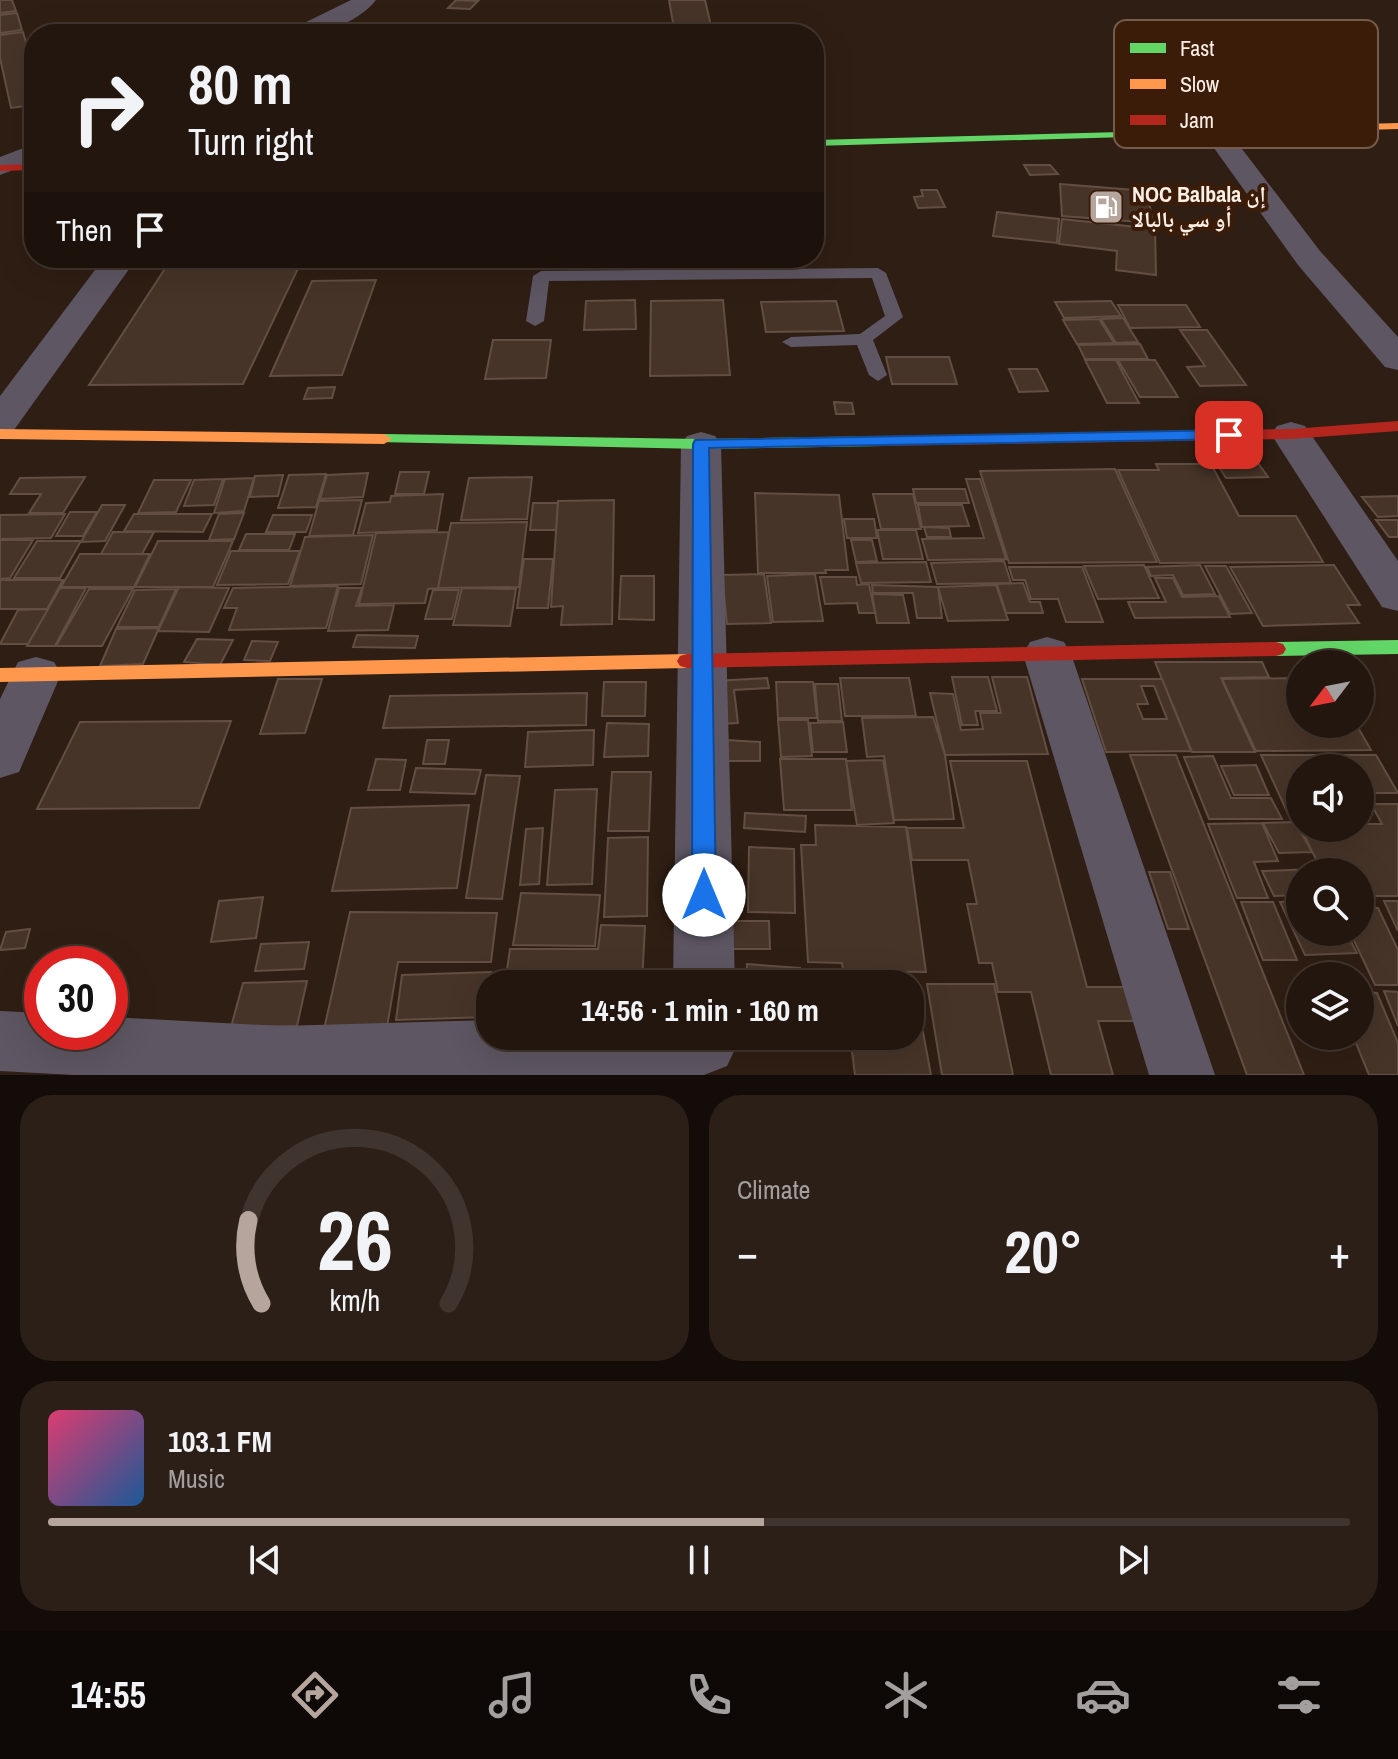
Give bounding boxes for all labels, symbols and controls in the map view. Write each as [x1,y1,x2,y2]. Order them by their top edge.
legend [1114,20,1378,148]
text: Fast [1180,33,1214,63]
text: 80 m [188,46,293,121]
icon: right [56,56,160,160]
text: Slow [1180,69,1219,99]
text: Jam [1180,105,1214,135]
text: Turn right [188,118,313,166]
place label: NOC Balbala إن أو سي بالبالا [1132,179,1266,236]
fuel station icon: NOC Balbala إن أو سي بالبالا [1087,188,1125,226]
icon: arrive [128,208,172,252]
text: Then [56,210,112,250]
pin [1195,401,1263,469]
icon: arrive [1207,413,1251,457]
north arrow [1286,650,1374,738]
map controls [1286,650,1374,1050]
button: sound [1286,754,1374,842]
position arrow [662,853,746,937]
button: search [1286,858,1374,946]
speed limit sign: 30 [24,946,128,1050]
button: layers [1286,962,1374,1050]
text: 14:56 · 1 min · 160 m [581,990,819,1030]
text: Climate [737,1172,810,1207]
text: 26 [317,1184,392,1296]
text: 20° [1004,1211,1083,1292]
text: − [737,1222,758,1282]
text: + [1329,1222,1350,1282]
text: km/h [329,1281,380,1320]
text: 103.1 FM [168,1421,272,1461]
text: Music [168,1461,225,1496]
icon: previous [243,1538,287,1582]
icon: pause [677,1538,721,1582]
icon: next [1111,1538,1155,1582]
icon: directions [287,1667,343,1723]
icon: music [484,1667,540,1723]
icon: phone [681,1667,737,1723]
icon: climate [878,1667,934,1723]
icon: car [1075,1667,1131,1723]
icon: filters [1271,1667,1327,1723]
text: 14:55 [70,1671,146,1719]

